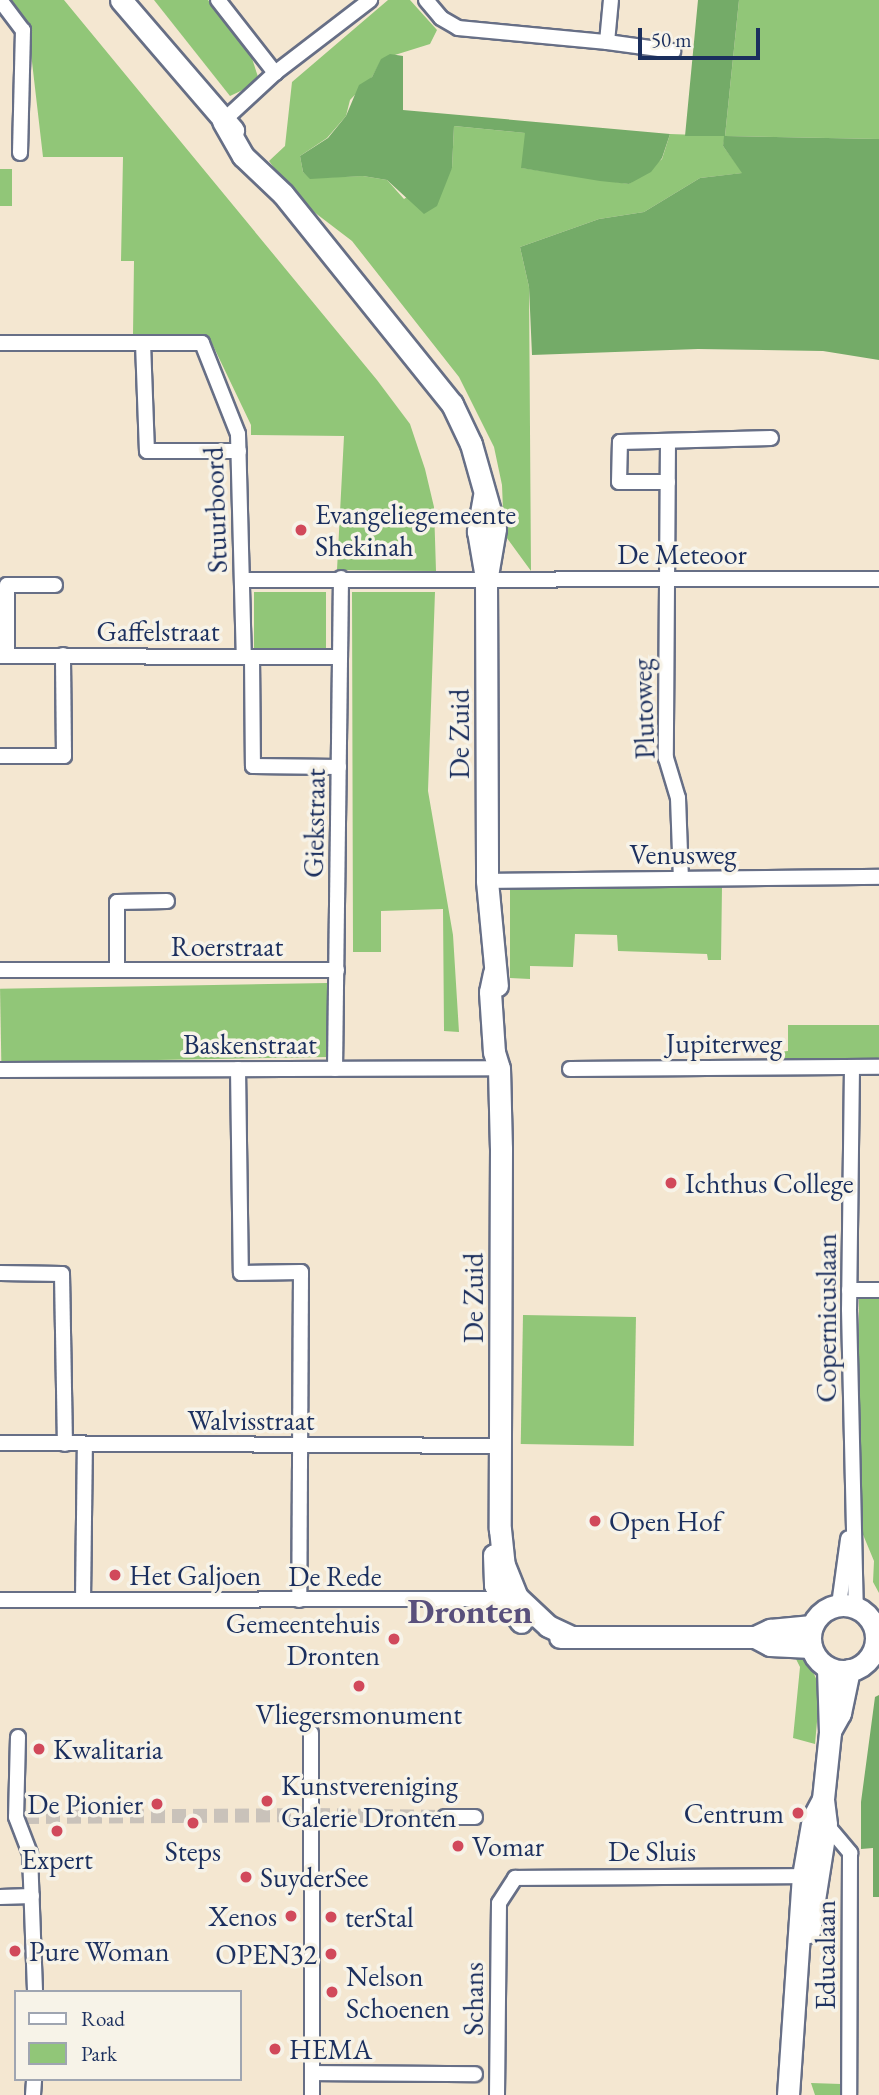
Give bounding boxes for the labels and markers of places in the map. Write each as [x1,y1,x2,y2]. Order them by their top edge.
place label: Evangeliegemeente Shekinah [315,497,516,563]
marker: Evangeliegemeente Shekinah [293,522,309,538]
place label: Ichthus College [685,1166,854,1200]
marker: Ichthus College [663,1175,679,1191]
place label: Open Hof [609,1504,722,1538]
marker: Open Hof [587,1513,603,1529]
place label: Het Galjoen [129,1558,261,1592]
marker: Het Galjoen [107,1567,123,1583]
place label: Gemeentehuis Dronten [226,1606,380,1672]
marker: Gemeentehuis Dronten [386,1631,402,1647]
marker: Vliegersmonument [351,1678,367,1694]
place label: Vliegersmonument [256,1697,462,1731]
place label: Kwalitaria [53,1732,163,1766]
marker: Kwalitaria [31,1741,47,1757]
place label: Kunstvereniging Galerie Dronten [281,1768,458,1834]
place label: De Pionier [27,1787,143,1821]
marker: Kunstvereniging Galerie Dronten [259,1793,275,1809]
marker: De Pionier [149,1796,165,1812]
place label: Centrum [684,1796,784,1830]
marker: Centrum [790,1805,806,1821]
marker: Steps [185,1815,201,1831]
marker: Expert [49,1823,65,1839]
place label: Vomar [472,1829,544,1863]
place label: Steps [165,1834,221,1868]
marker: Vomar [450,1838,466,1854]
place label: Expert [21,1842,93,1876]
place label: SuyderSee [260,1860,368,1894]
marker: SuyderSee [238,1869,254,1885]
place label: Xenos [209,1899,277,1933]
place label: terStal [345,1900,414,1934]
marker: Xenos [283,1908,299,1924]
marker: terStal [323,1909,339,1925]
place label: Pure Woman [29,1934,170,1968]
place label: OPEN32 [215,1937,317,1971]
marker: Pure Woman [7,1943,23,1959]
marker: OPEN32 [323,1946,339,1962]
place label: Nelson Schoenen [346,1959,450,2025]
marker: Nelson Schoenen [324,1984,340,2000]
place label: HEMA [289,2032,372,2066]
marker: HEMA [267,2041,283,2057]

